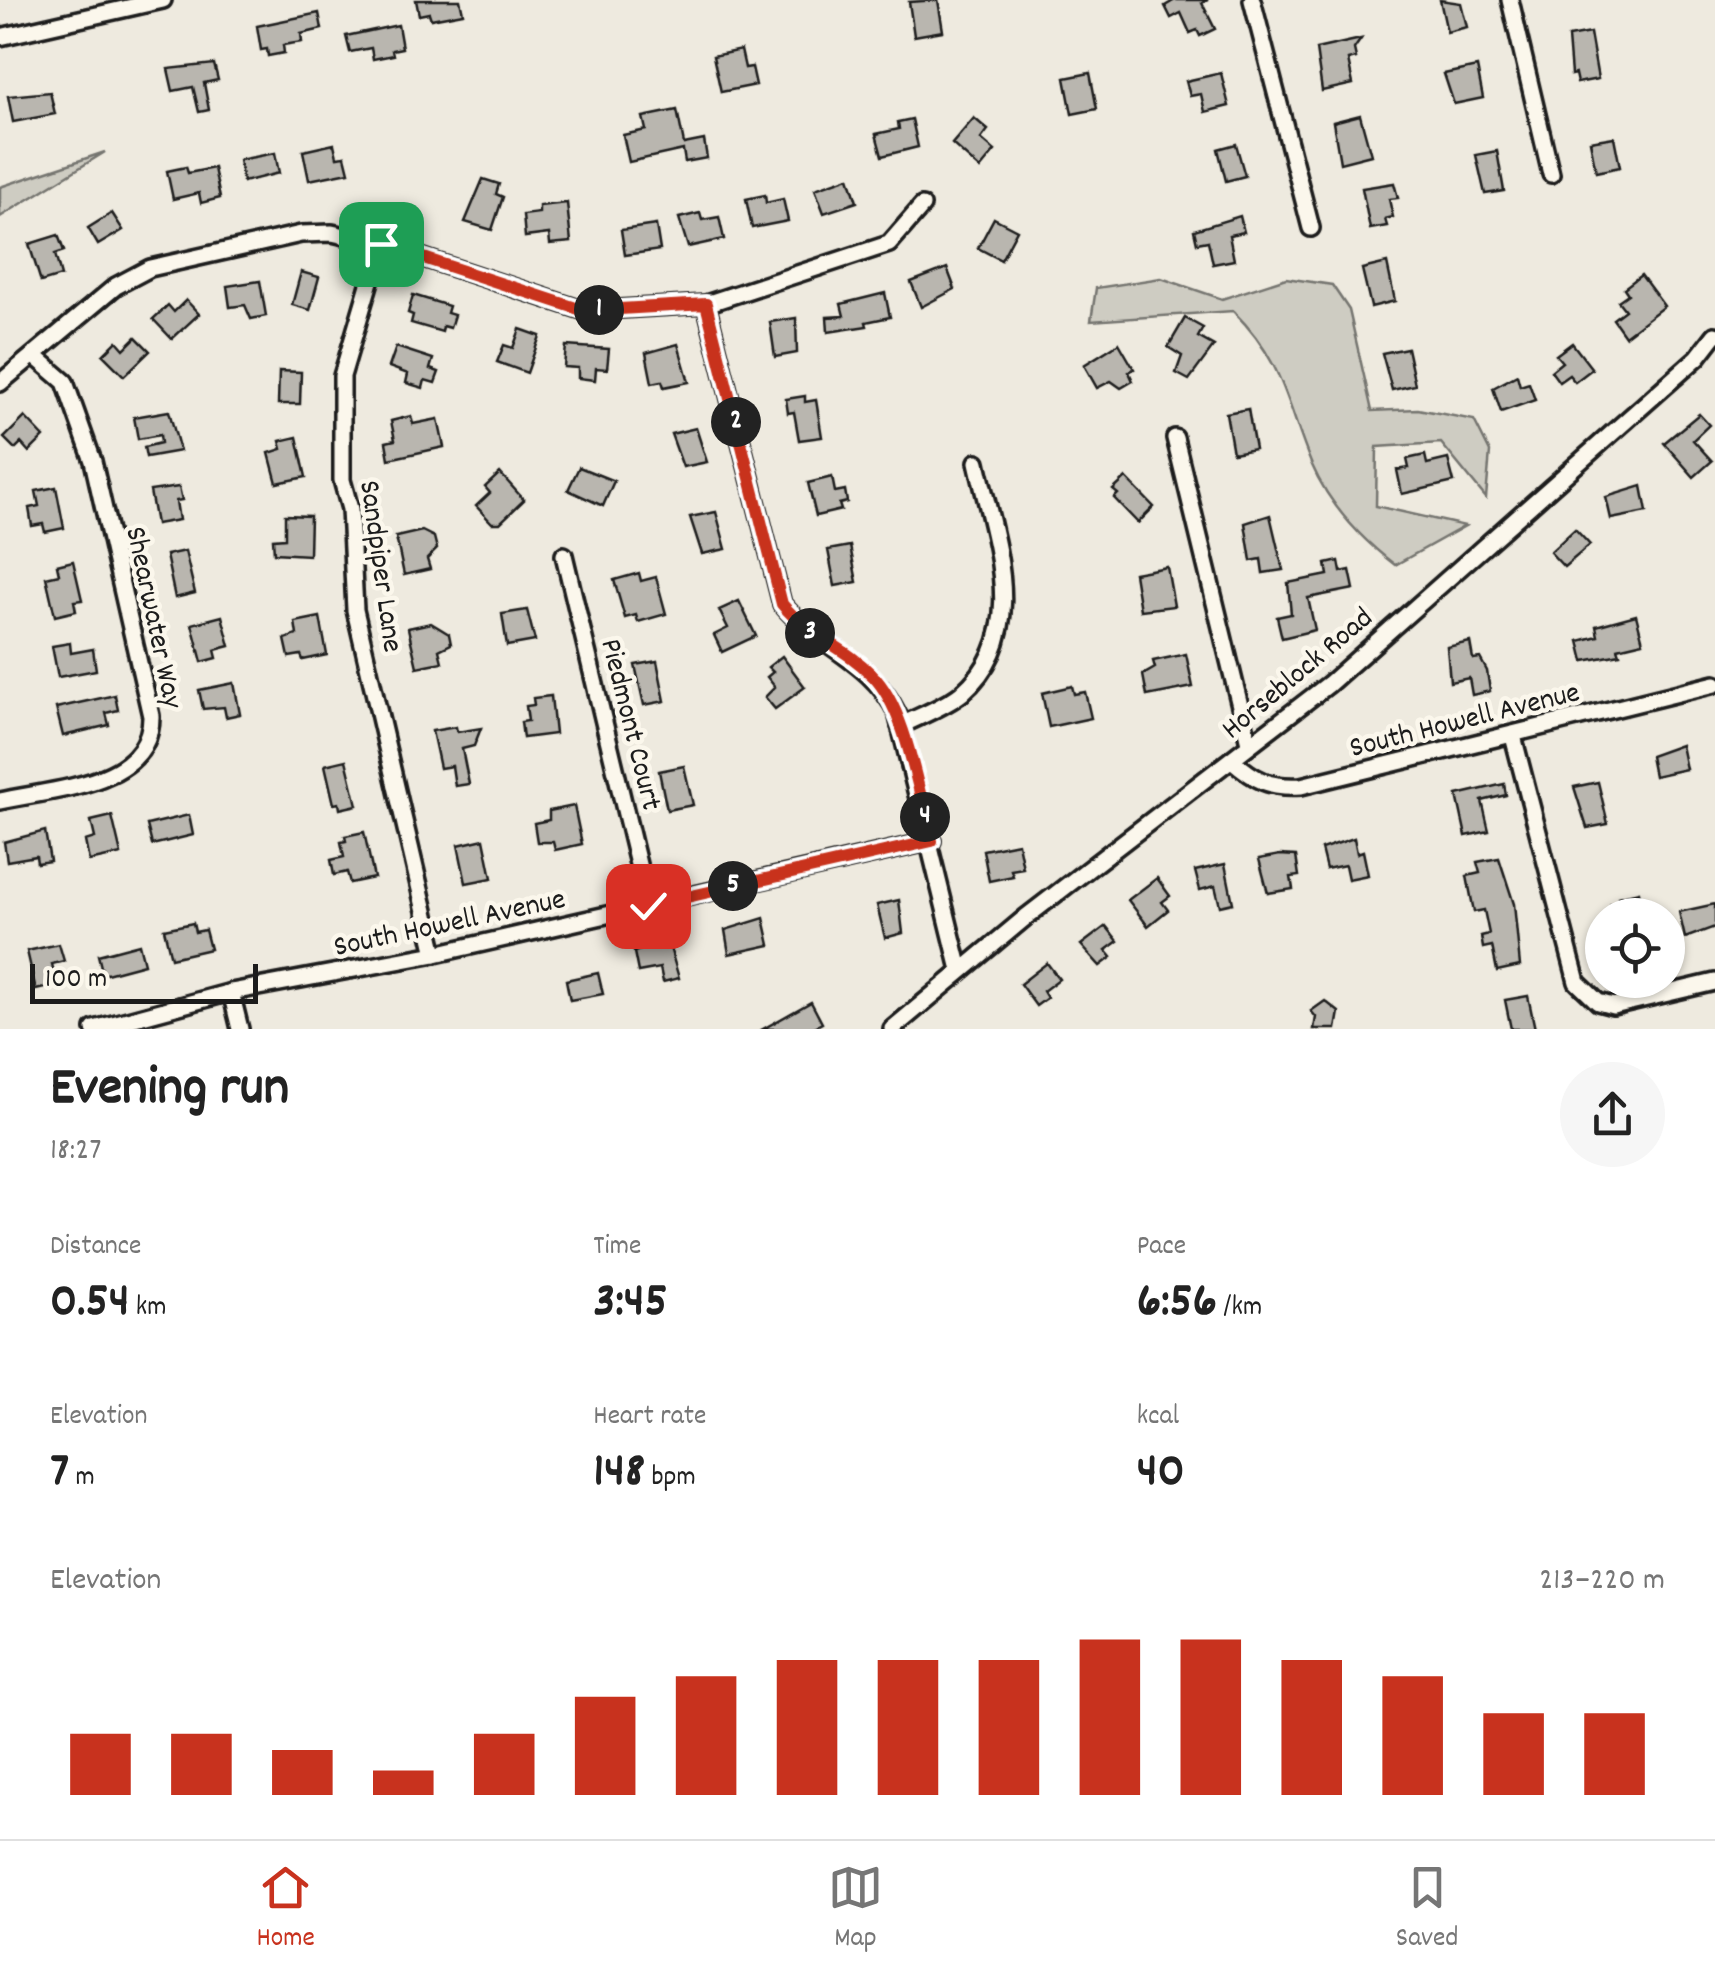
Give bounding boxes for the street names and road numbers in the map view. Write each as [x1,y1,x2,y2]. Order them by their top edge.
street label: Sandpiper Lane [345,478,412,655]
street label: Shearwater Way [111,523,192,713]
street label: Horseblock Road [1214,599,1384,752]
street label: Piedmont Court [587,635,671,815]
street label: South Howell Avenue [1346,673,1585,772]
street label: South Howell Avenue [330,880,570,971]

